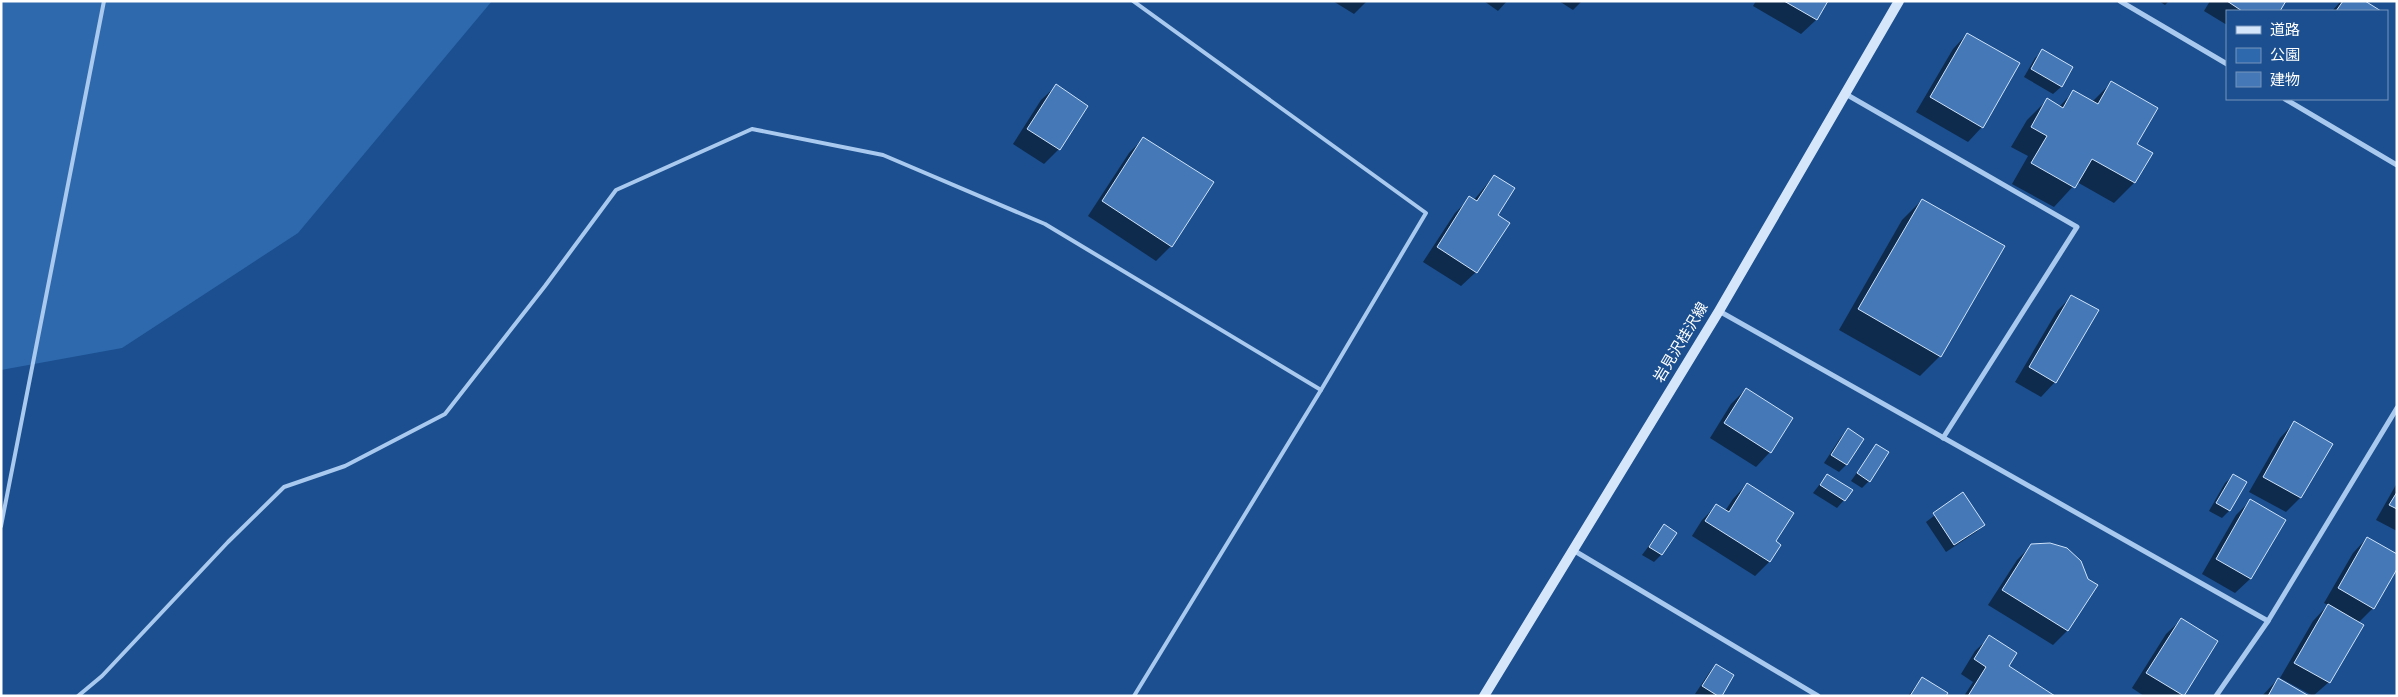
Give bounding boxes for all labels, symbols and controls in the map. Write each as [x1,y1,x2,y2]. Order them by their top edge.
legend [2226,10,2388,100]
text: 道路 [2270,22,2300,41]
text: 公園 [2270,47,2300,66]
text: 建物 [2270,72,2300,91]
street label: 岩見沢桂沢線 [1651,300,1713,386]

